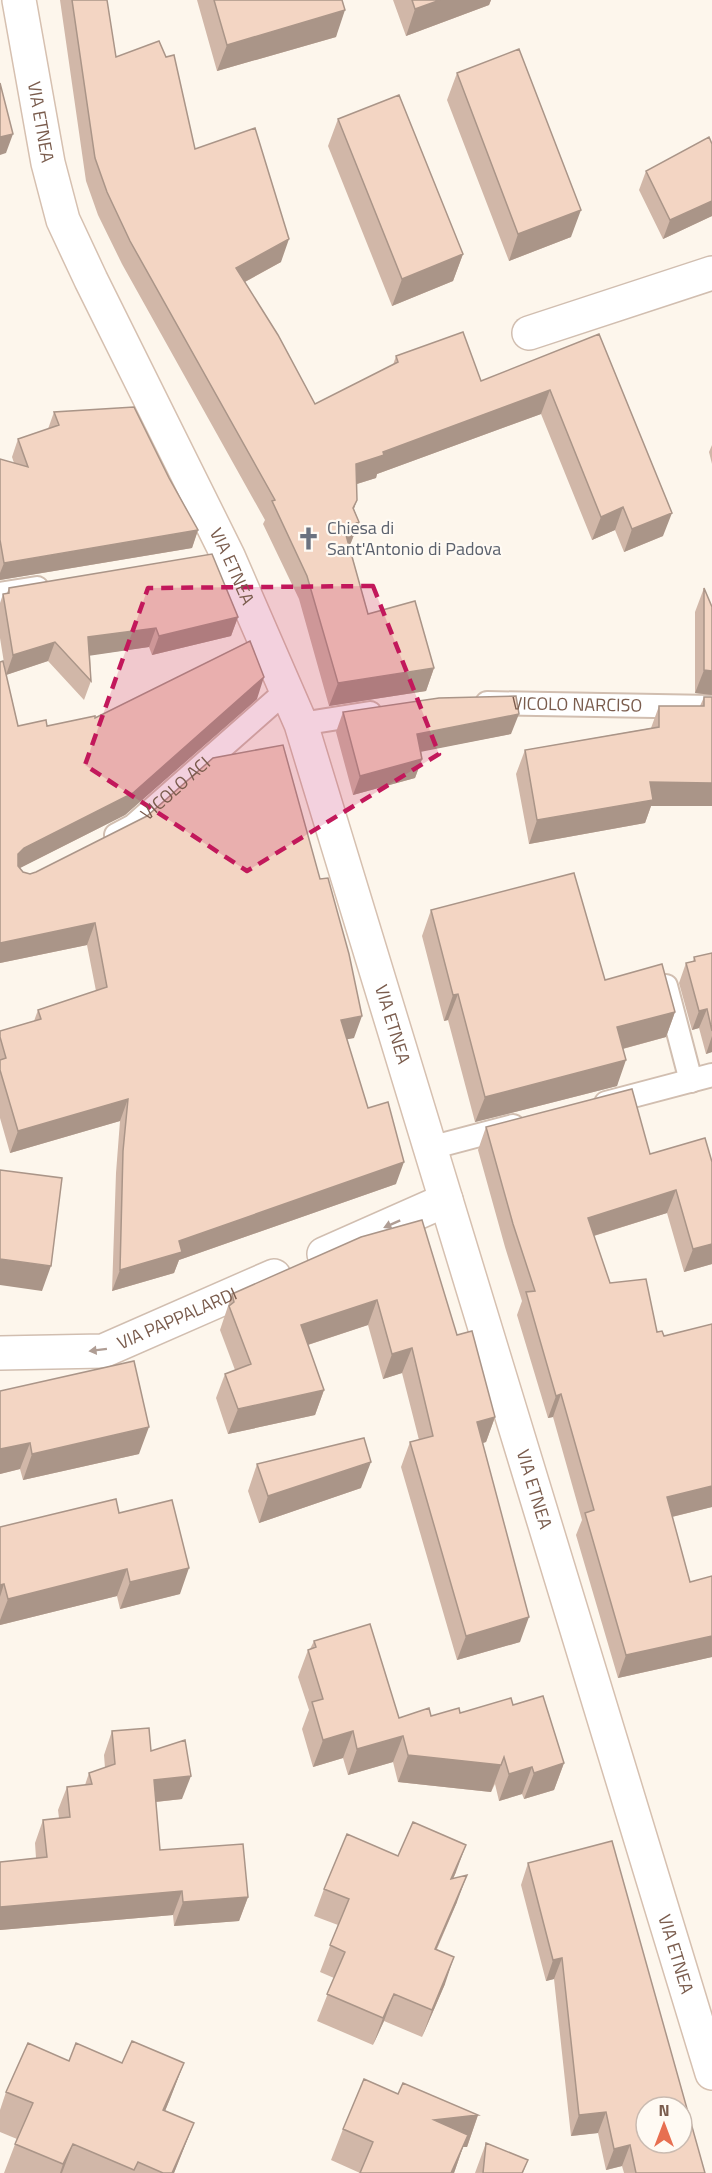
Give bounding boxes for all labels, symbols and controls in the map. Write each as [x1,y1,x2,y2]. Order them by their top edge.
street label: VIA ETNEA [21,79,62,165]
place label: Chiesa di Sant'Antonio di Padova [327,514,501,562]
street label: VIA ETNEA [203,523,262,609]
church icon: Chiesa di Sant'Antonio di Padova [296,525,322,551]
street label: VICOLO NARCISO [512,689,642,719]
street label: VICOLO ACI [134,750,216,826]
street label: VIA ETNEA [368,981,418,1068]
one-way arrow [383,1219,401,1229]
street label: VIA PAPPALARDI [113,1280,241,1356]
one-way arrow [88,1345,107,1355]
street label: VIA ETNEA [510,1446,560,1532]
street label: VIA ETNEA [651,1911,701,1997]
north arrow [634,2095,694,2155]
text: N [658,2098,670,2122]

